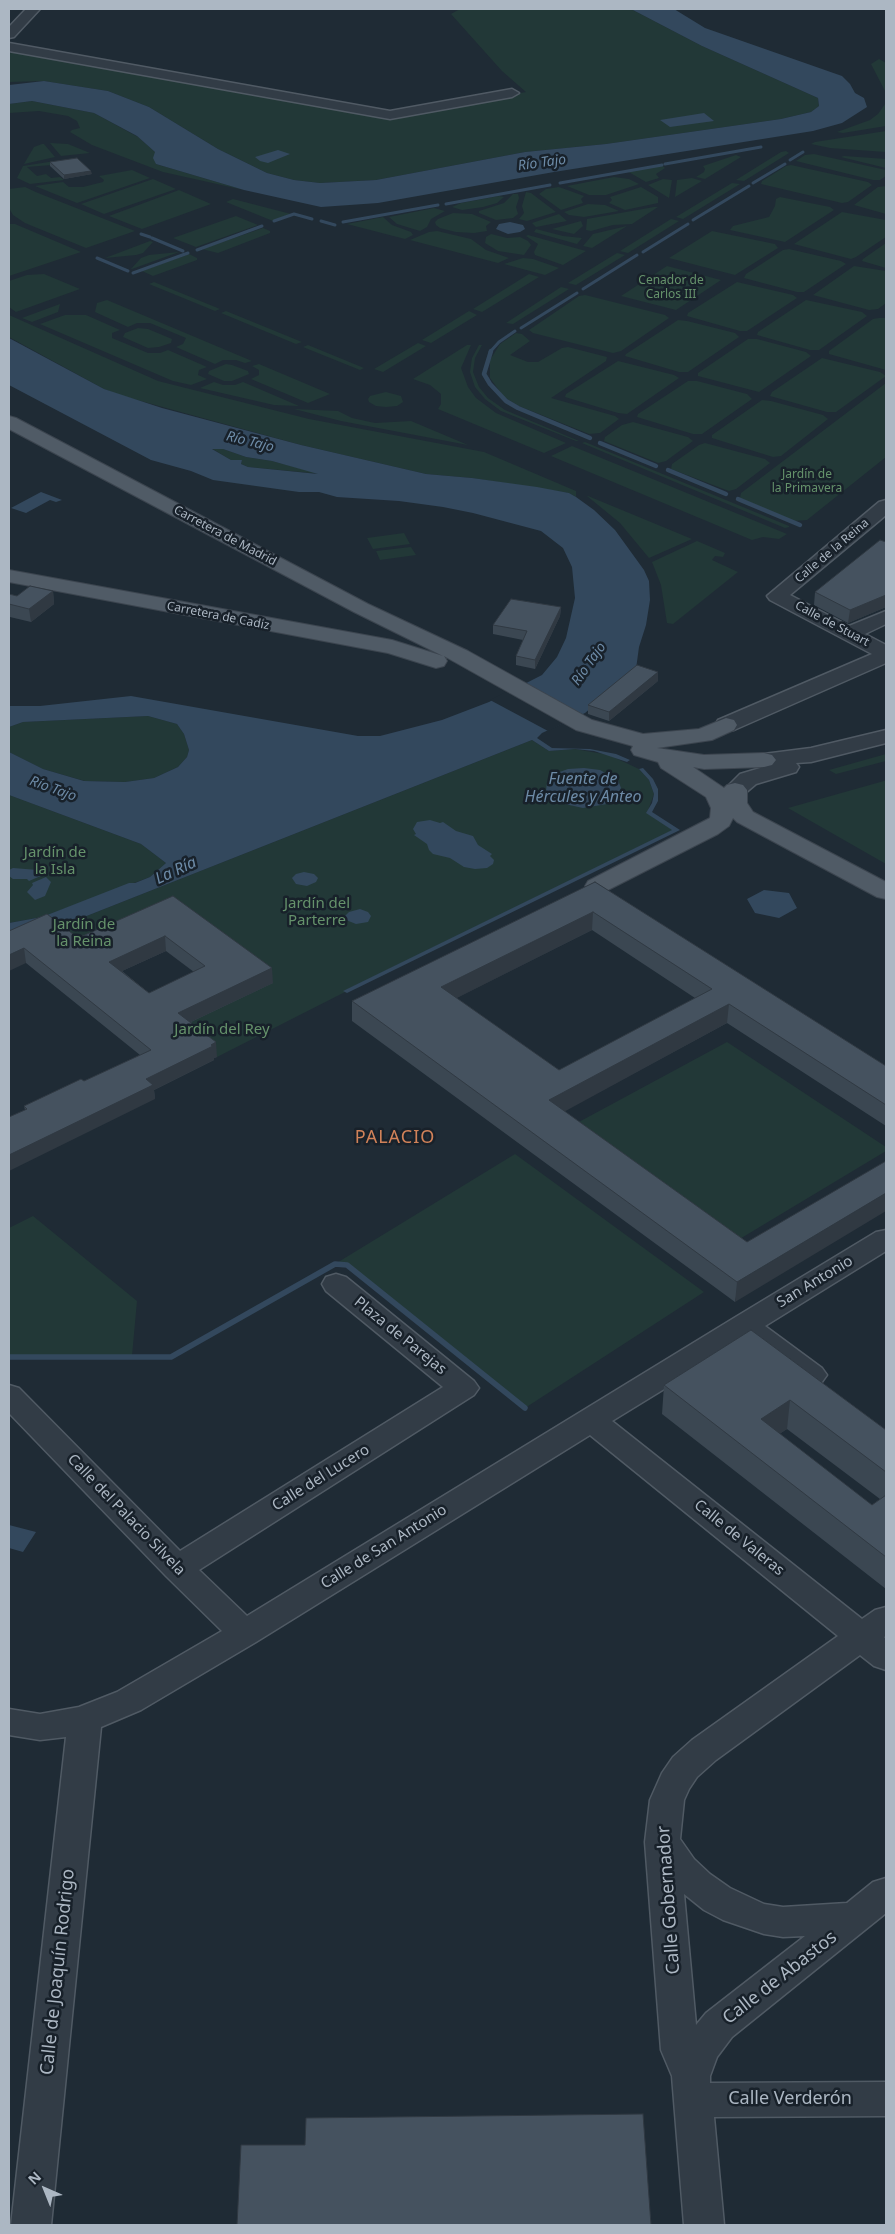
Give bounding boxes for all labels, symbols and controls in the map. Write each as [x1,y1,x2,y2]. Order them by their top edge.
water label: Río Tajo [517,151,567,175]
park label: Cenador de Carlos III [638,274,704,302]
water label: Río Tajo [224,428,276,456]
park label: Jardín de la Primavera [772,468,842,496]
street label: Carretera de Madrid [171,503,279,569]
street label: Calle de la Reina [792,516,872,586]
street label: Calle de Stuart [792,598,872,650]
street label: Carretera de Cadiz [166,599,270,633]
water label: Río Tajo [568,639,610,689]
water label: Fuente de Hércules y Anteo [525,769,641,807]
water label: Río Tajo [27,773,79,805]
park label: Jardín de la Isla [24,844,86,879]
water label: La Ría [152,853,200,889]
park label: Jardín del Parterre [284,895,350,930]
park label: Jardín de la Reina [53,916,115,951]
park label: Jardín del Rey [174,1021,270,1039]
district label: PALACIO [354,1127,436,1149]
street label: San Antonio [774,1252,856,1312]
street label: Plaza de Parejas [350,1293,450,1379]
street label: Calle del Lucero [269,1441,373,1515]
street label: Calle del Palacio Silvela [63,1451,189,1579]
street label: Calle de Valeras [690,1496,788,1580]
street label: Calle de San Antonio [318,1501,450,1593]
street label: Calle Gobernador [653,1825,685,1975]
street label: Calle de Joaquín Rodrigo [36,1868,80,2076]
street label: Calle de Abastos [719,1927,841,2029]
street label: Calle Verderón [728,2088,852,2110]
north arrow [20,2164,70,2214]
text: N [24,2167,45,2189]

